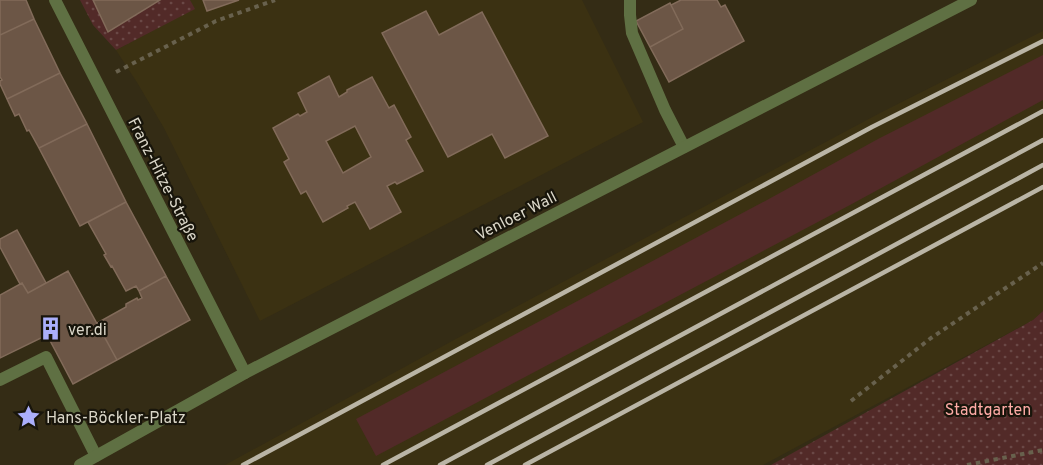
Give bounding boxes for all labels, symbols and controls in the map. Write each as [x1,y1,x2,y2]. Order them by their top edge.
street label: Franz-Hitze-Straße [122,115,202,245]
street label: Venloer Wall [473,188,561,246]
building icon: ver.di [37,316,63,342]
place label: ver.di [68,321,107,341]
park label: Stadtgarten [945,401,1031,421]
place icon: Hans-Böckler-Platz [15,404,41,430]
place label: Hans-Böckler-Platz [46,409,186,429]

